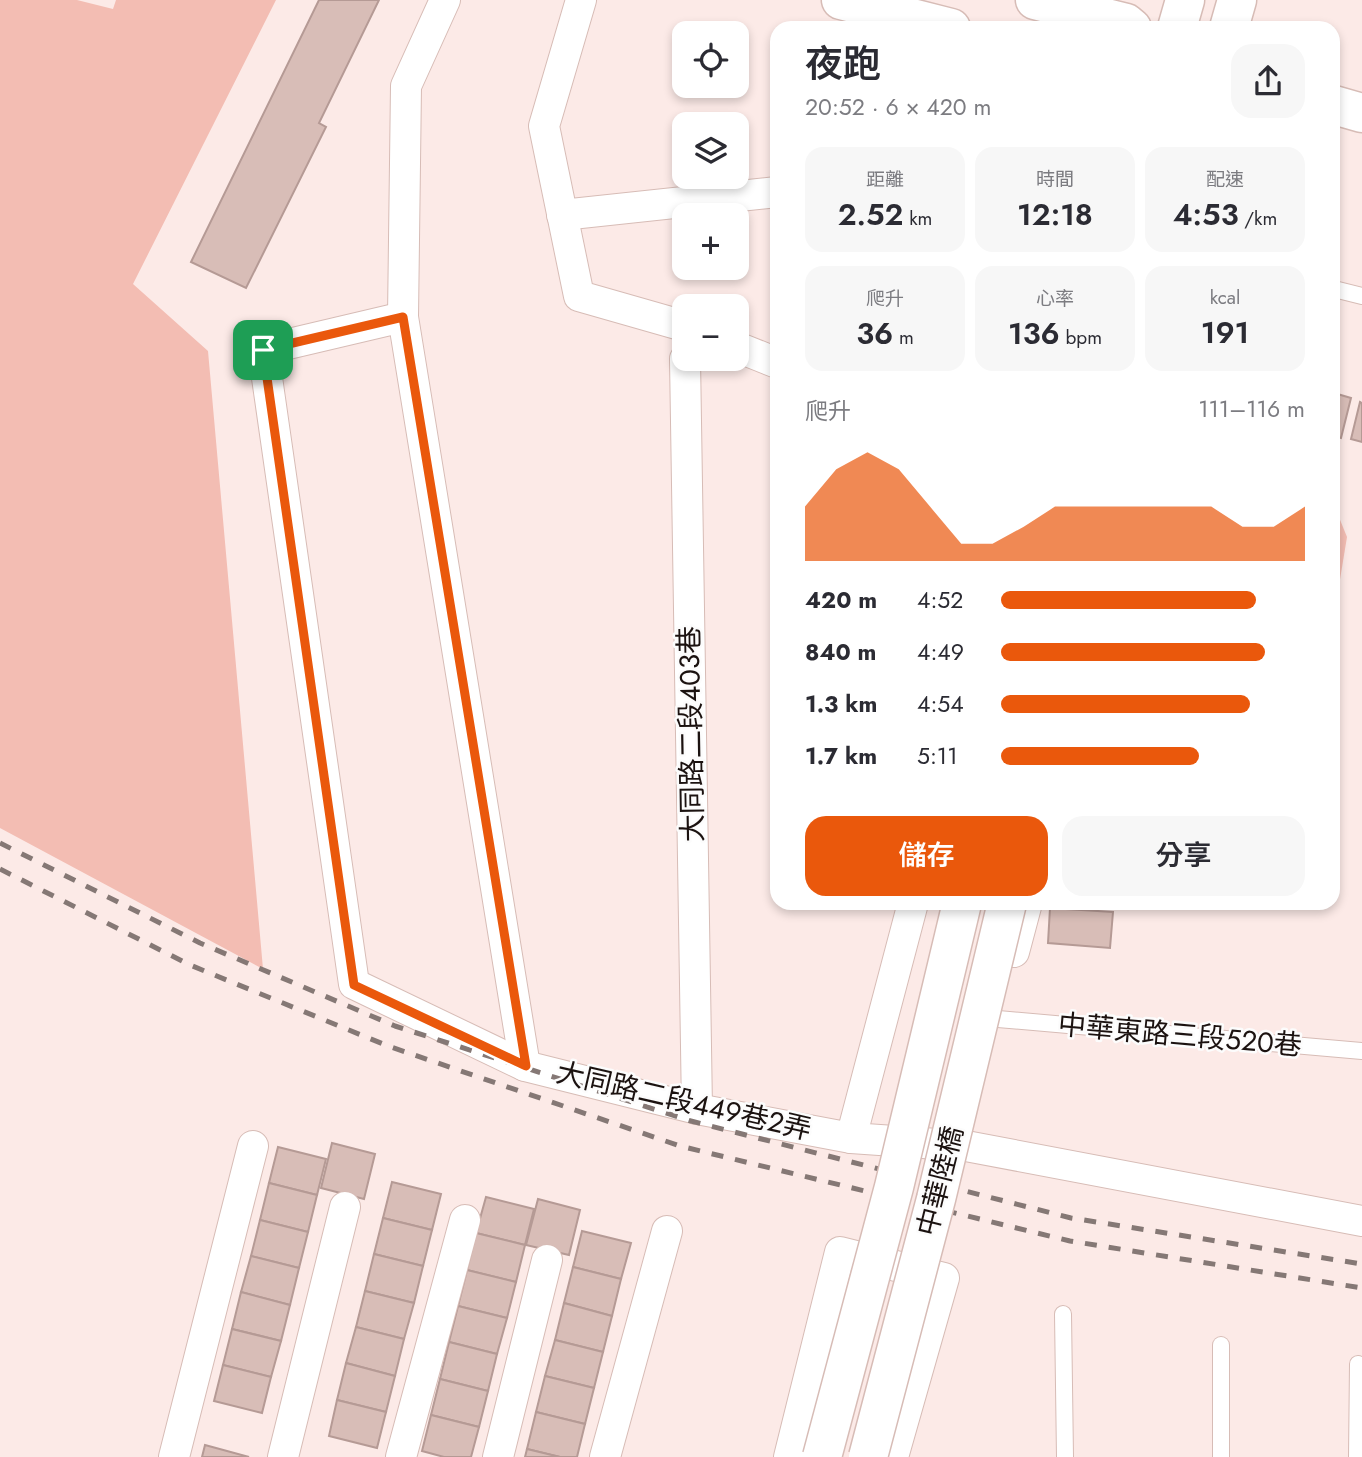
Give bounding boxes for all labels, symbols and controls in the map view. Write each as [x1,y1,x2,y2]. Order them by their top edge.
map controls [672,21,749,371]
button: locate [672,21,749,98]
text: 夜跑 [805,36,881,91]
button: share [1231,44,1305,118]
text: 20:52 · 6 × 420 m [805,90,991,124]
button: layers [672,112,749,189]
text: 距離 [866,166,904,193]
text: 時間 [1036,166,1074,193]
text: 配速 [1206,166,1244,193]
text: 2.52 [838,193,903,236]
text: 12:18 [1017,193,1093,236]
text: 4:53 [1173,193,1239,236]
button: + [672,203,749,280]
text: km [903,205,932,232]
text: /km [1239,205,1277,232]
text: kcal [1210,284,1240,311]
text: 爬升 [866,285,904,312]
text: 心率 [1036,285,1074,312]
button: − [672,294,749,371]
text: 191 [1201,311,1249,354]
text: 36 [856,312,893,355]
text: 136 [1008,312,1060,355]
pin [233,320,293,380]
text: m [893,324,914,351]
text: bpm [1060,324,1102,351]
icon: arrive [244,331,282,369]
text: 111–116 m [1198,392,1305,426]
text: 爬升 [805,394,851,428]
text: 420 m [805,583,877,617]
text: 4:52 [917,583,963,617]
street label: 大同路二段403巷 [669,625,713,843]
text: 840 m [805,635,876,669]
text: 4:49 [917,635,964,669]
text: 1.3 km [805,687,877,721]
text: 4:54 [917,687,964,721]
text: 1.7 km [805,739,877,773]
text: 5:11 [917,739,958,773]
button: 儲存 [805,816,1048,896]
button: 分享 [1062,816,1305,896]
street label: 中華東路三段520巷 [1056,1004,1304,1066]
street label: 大同路二段449巷2弄 [552,1052,816,1150]
street label: 中華陸橋 [907,1122,973,1240]

